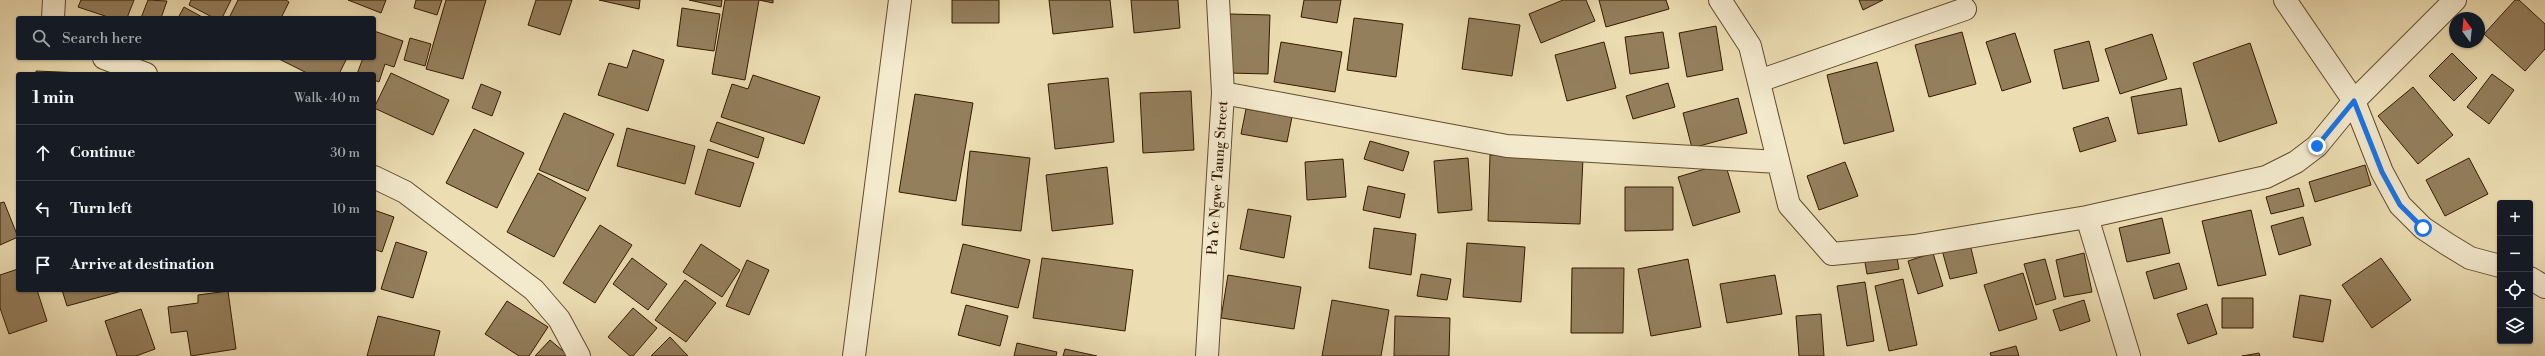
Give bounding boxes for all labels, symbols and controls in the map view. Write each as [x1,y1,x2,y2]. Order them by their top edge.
north arrow [2449,12,2485,48]
search box [16,16,376,60]
icon: search [30,27,52,49]
text: Search here [62,29,142,48]
text: 1 min [32,87,74,109]
text: Walk · 40 m [294,90,360,106]
street label: Pa Ye Ngwe Taung Street [1204,100,1232,256]
route end [2308,137,2326,155]
icon: ahead [32,142,54,164]
text: Continue [70,143,135,162]
text: 30 m [330,145,360,161]
icon: left [32,198,54,220]
text: Turn left [70,199,132,218]
map controls [2497,200,2533,344]
button: + [2497,200,2533,236]
text: 10 m [332,201,360,217]
route start [2414,219,2432,237]
button: − [2497,236,2533,272]
icon: arrive [32,254,54,276]
text: Arrive at destination [70,255,214,274]
button: locate [2497,272,2533,308]
button: layers [2497,308,2533,344]

